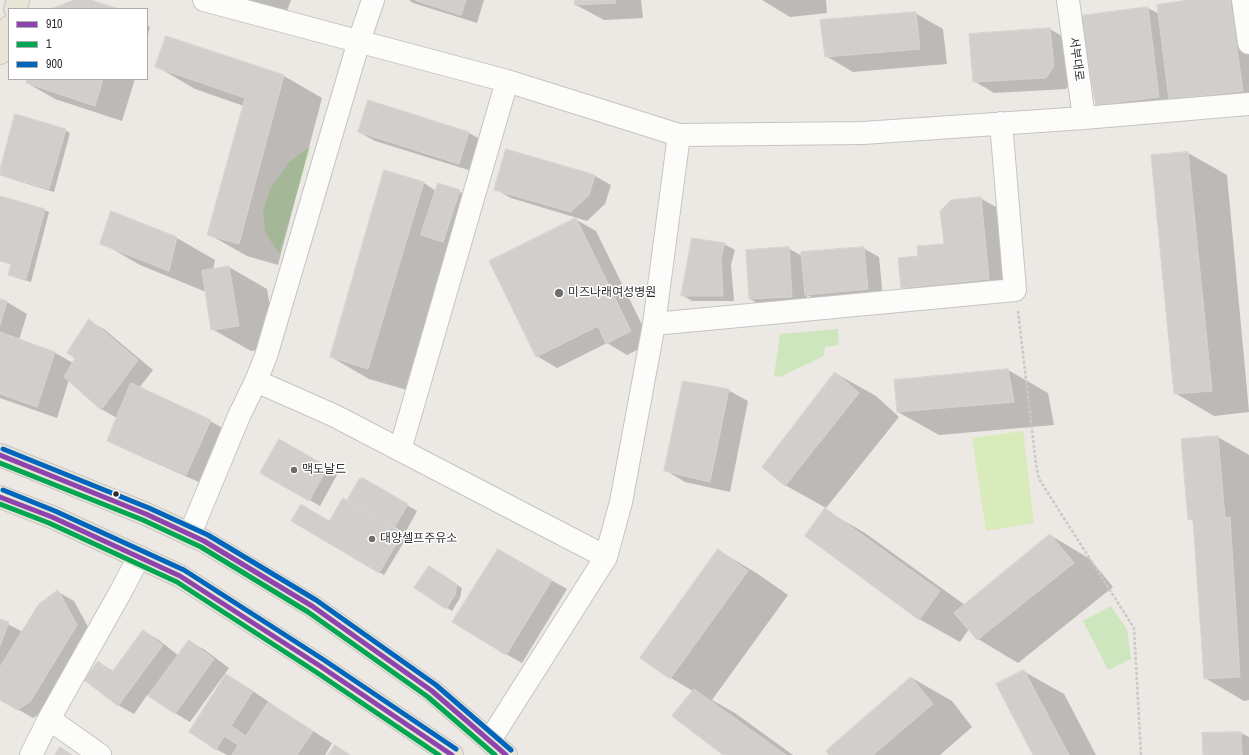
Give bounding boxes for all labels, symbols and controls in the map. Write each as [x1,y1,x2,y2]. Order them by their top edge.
legend [8,8,148,80]
text: 910 [46,16,62,32]
text: 1 [46,36,51,52]
street label: 서부대로 [1066,36,1086,82]
text: 900 [46,56,62,72]
place label: 미즈나래여성병원 [568,286,656,300]
marker: 미즈나래여성병원 [553,287,565,299]
place label: 맥도날드 [302,463,346,477]
marker: 맥도날드 [289,465,299,475]
unlabelled marker [111,489,121,499]
place label: 대양셀프주유소 [380,532,457,546]
marker: 대양셀프주유소 [367,534,377,544]

